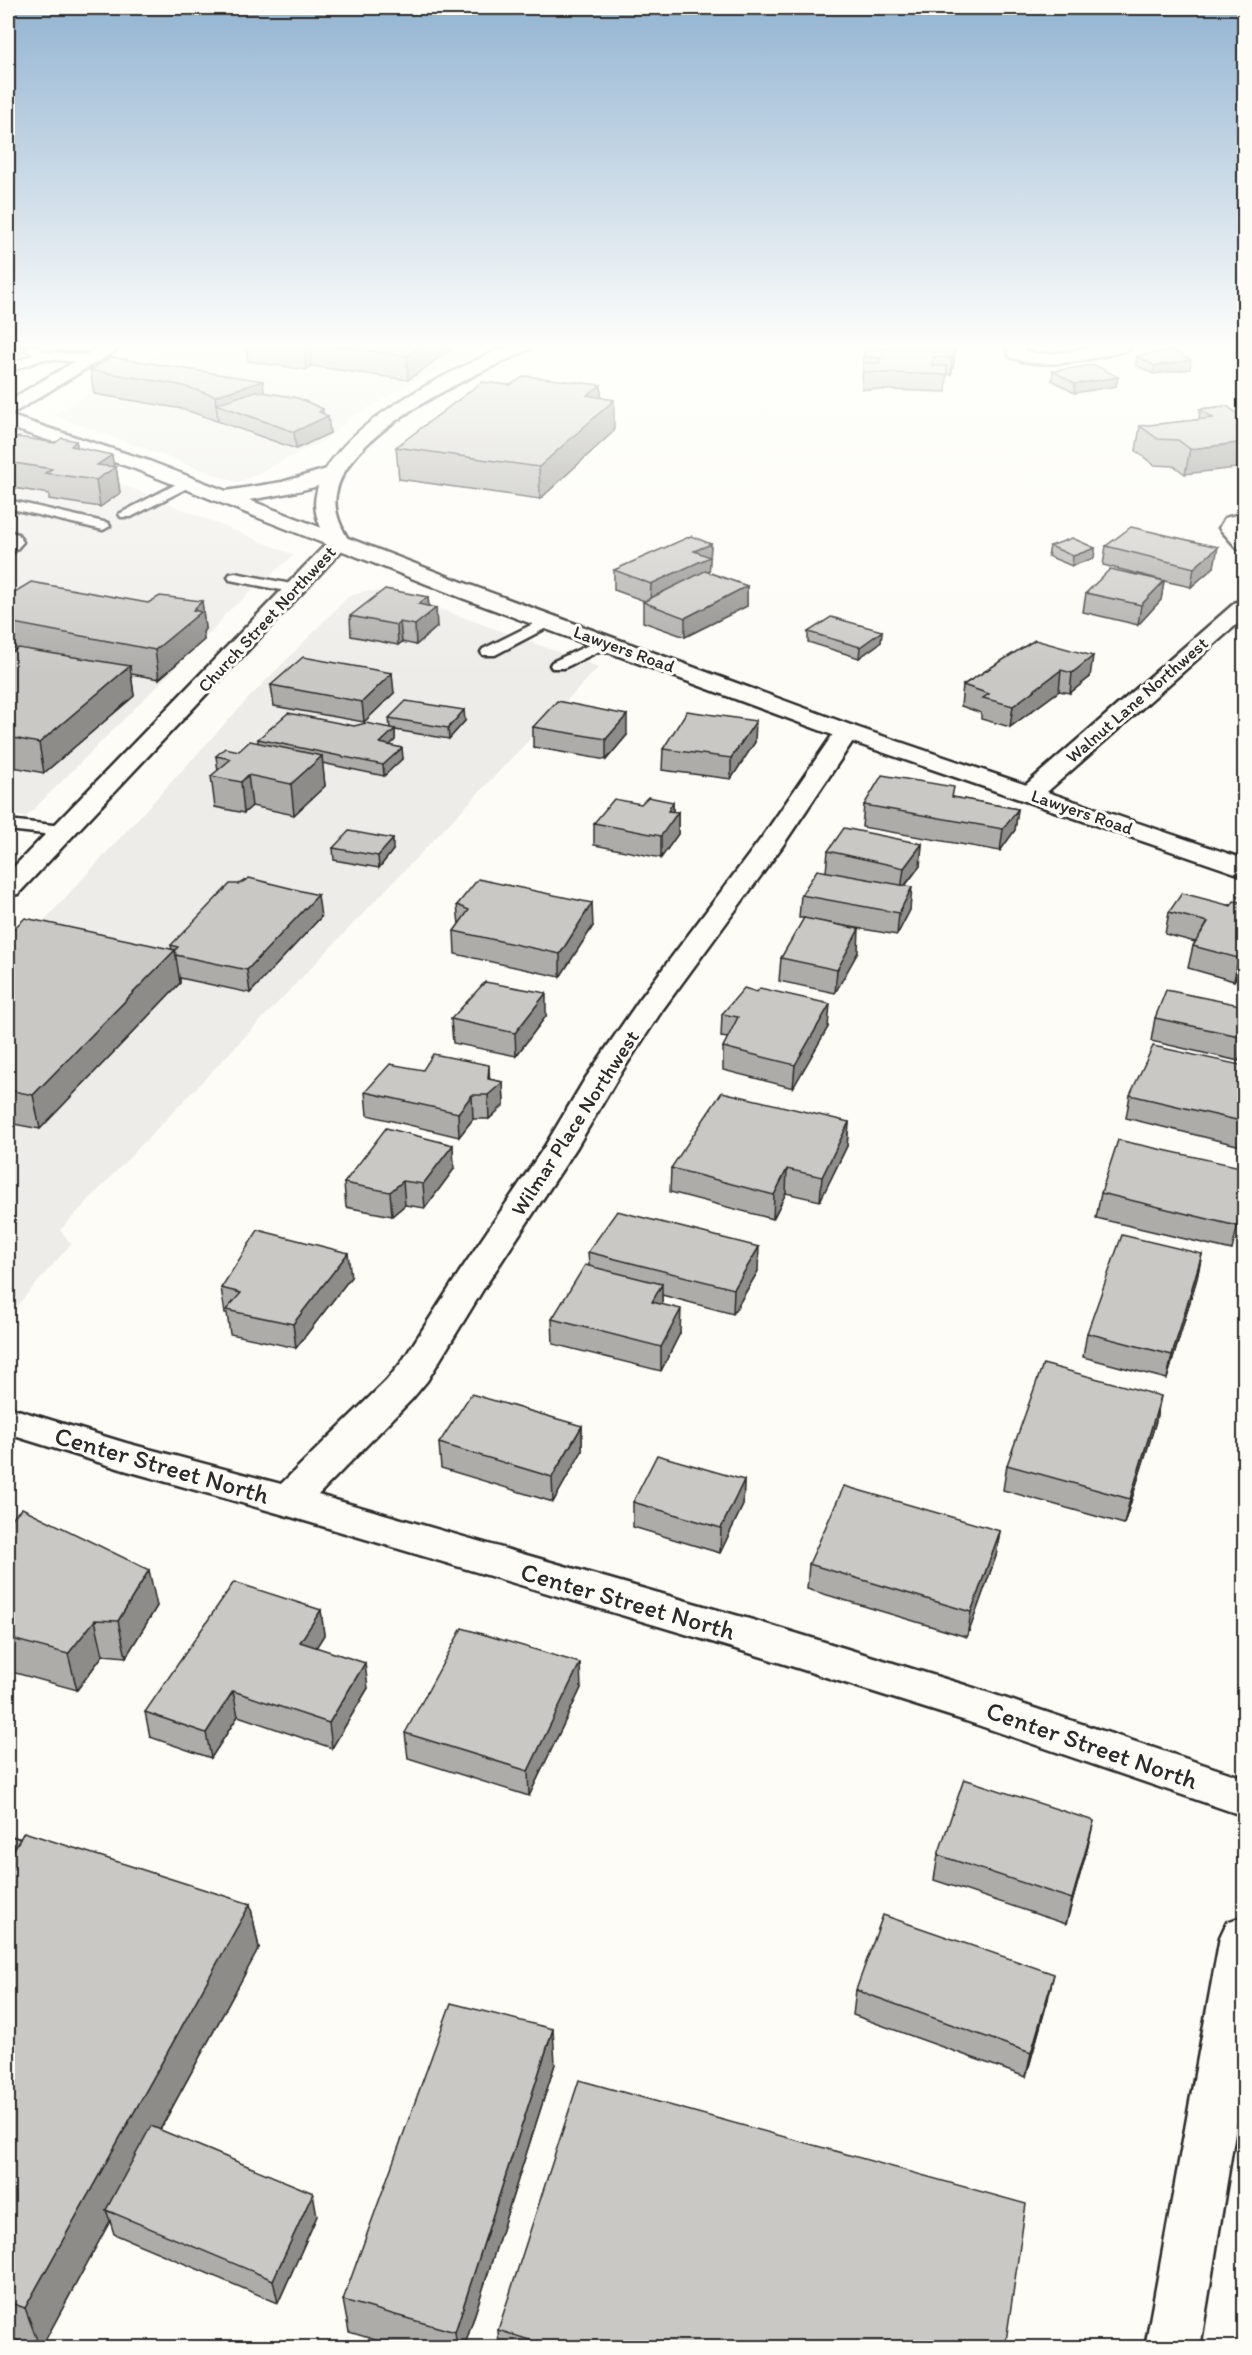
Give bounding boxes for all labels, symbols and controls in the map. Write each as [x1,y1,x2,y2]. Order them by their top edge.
street label: Church Street Northwest [193,541,341,697]
street label: Lawyers Road [570,621,678,678]
street label: Walnut Lane Northwest [1061,632,1213,768]
street label: Lawyers Road [1028,784,1136,840]
street label: Wilmar Place Northwest [505,1025,644,1220]
street label: Center Street North [51,1419,273,1511]
street label: Center Street North [517,1555,739,1647]
street label: Center Street North [982,1694,1202,1796]

